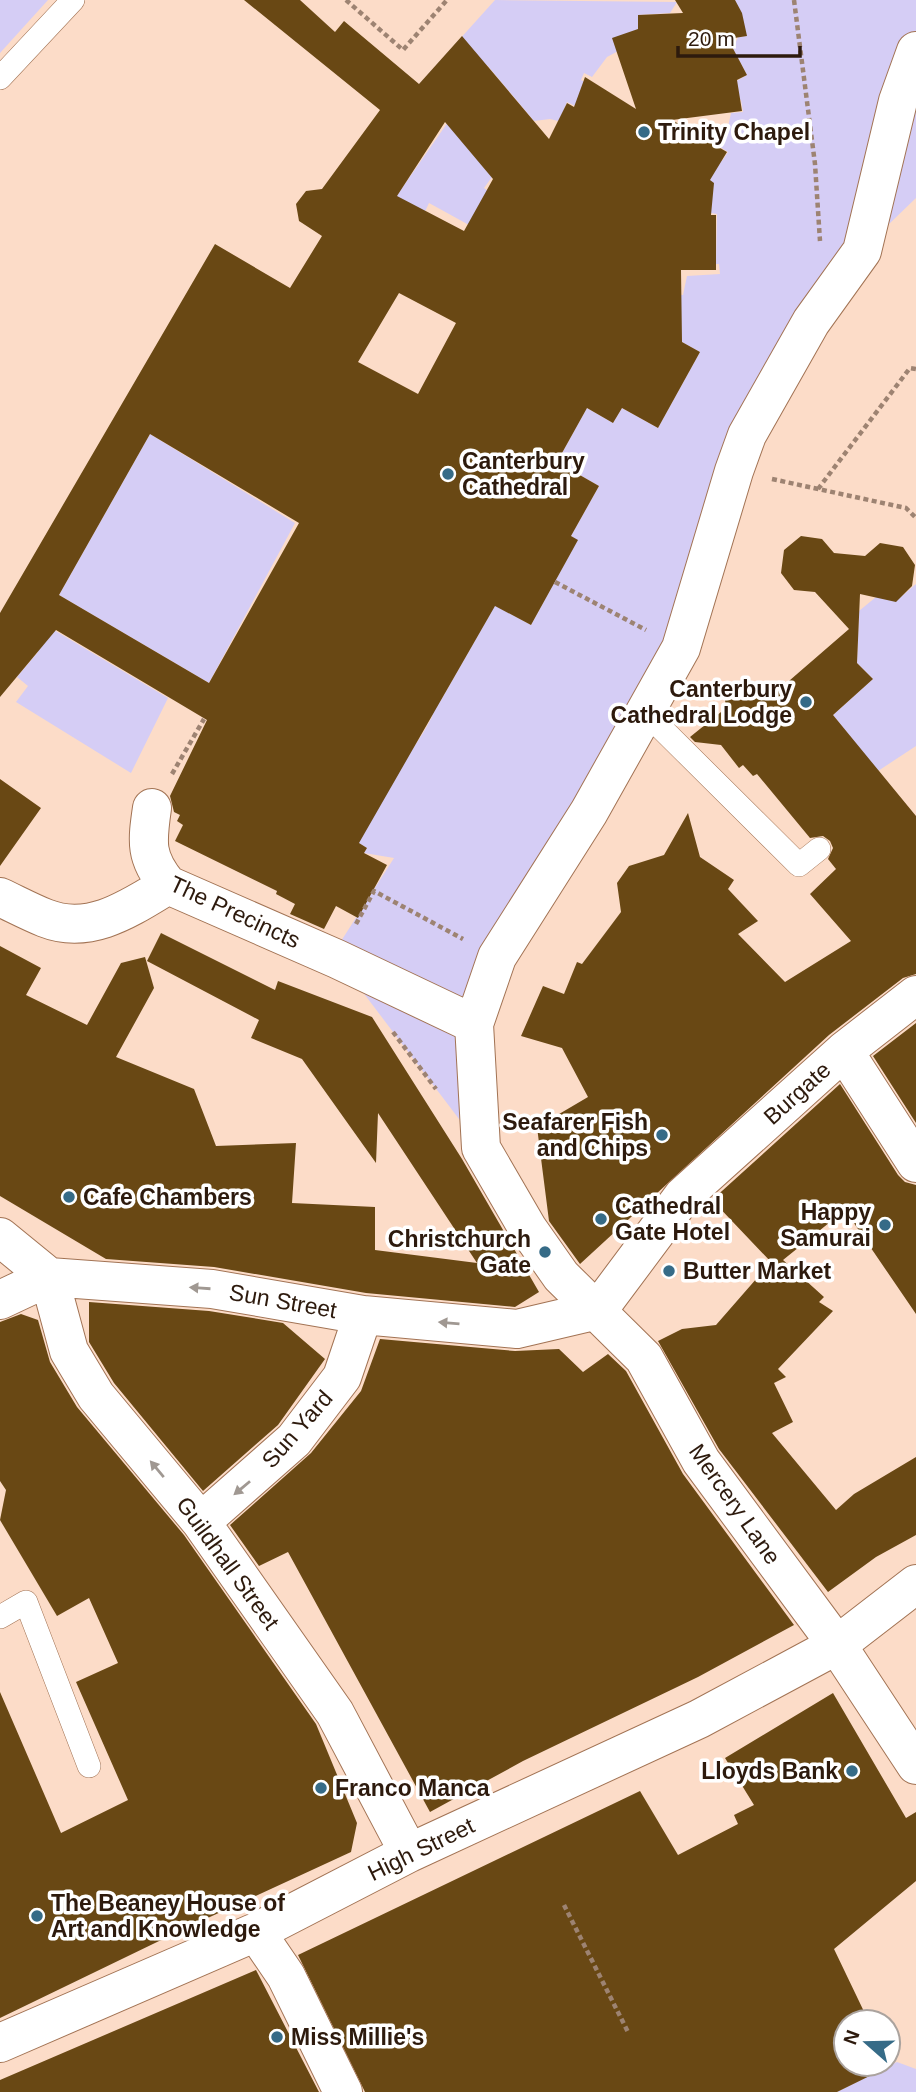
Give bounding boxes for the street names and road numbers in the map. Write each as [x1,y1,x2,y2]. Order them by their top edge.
street label: The Precincts [166,871,304,953]
street label: Burgate [758,1056,836,1130]
street label: Sun Street [227,1279,339,1323]
street label: Sun Yard [256,1385,338,1473]
street label: Mercery Lane [684,1439,786,1569]
street label: Guildhall Street [171,1492,285,1635]
street label: High Street [364,1812,479,1886]

